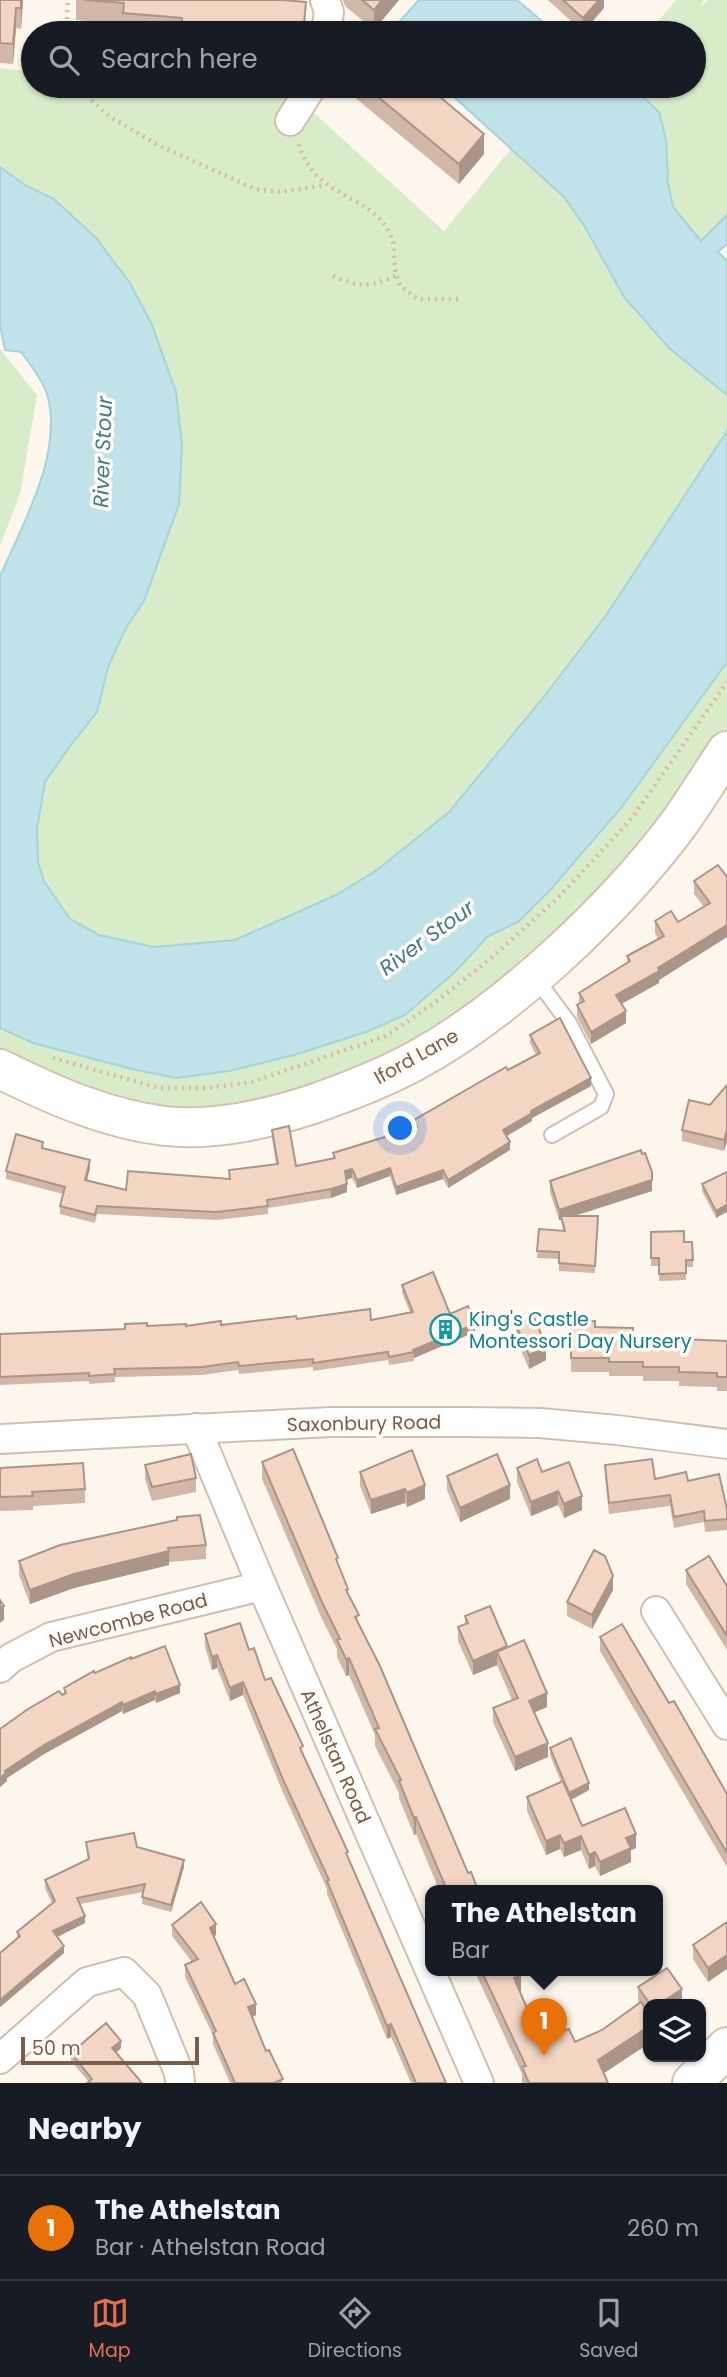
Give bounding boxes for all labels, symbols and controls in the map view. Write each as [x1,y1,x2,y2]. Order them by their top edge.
search box [21,21,706,98]
icon: search [45,41,83,79]
text: Search here [101,41,258,77]
water label: River Stour [86,395,119,508]
water label: River Stour [373,892,481,982]
street label: Iford Lane [369,1022,463,1091]
your location [383,1111,417,1145]
place label: King's Castle Montessori Day Nursery [469,1306,692,1355]
building icon: King's Castle Montessori Day Nursery [429,1313,463,1347]
street label: Saxonbury Road [286,1409,442,1438]
street label: Newcombe Road [46,1586,210,1655]
street label: Athelstan Road [294,1685,377,1828]
popup [425,1885,663,1976]
text: The Athelstan [451,1895,637,1931]
text: Bar [451,1934,489,1966]
pin: 1 [521,1998,567,2056]
map controls [643,1999,706,2062]
button: layers [643,1999,706,2062]
scale bar [21,2034,200,2066]
text: 50 m [32,2035,81,2062]
text: Nearby [28,2107,142,2150]
text: The Athelstan [95,2192,281,2228]
text: 1 [47,2212,55,2244]
text: 260 m [627,2212,699,2244]
text: Bar · Athelstan Road [95,2231,325,2263]
tab: Map [89,2294,131,2365]
tab: Directions [308,2294,402,2365]
tab: Saved [579,2294,638,2365]

